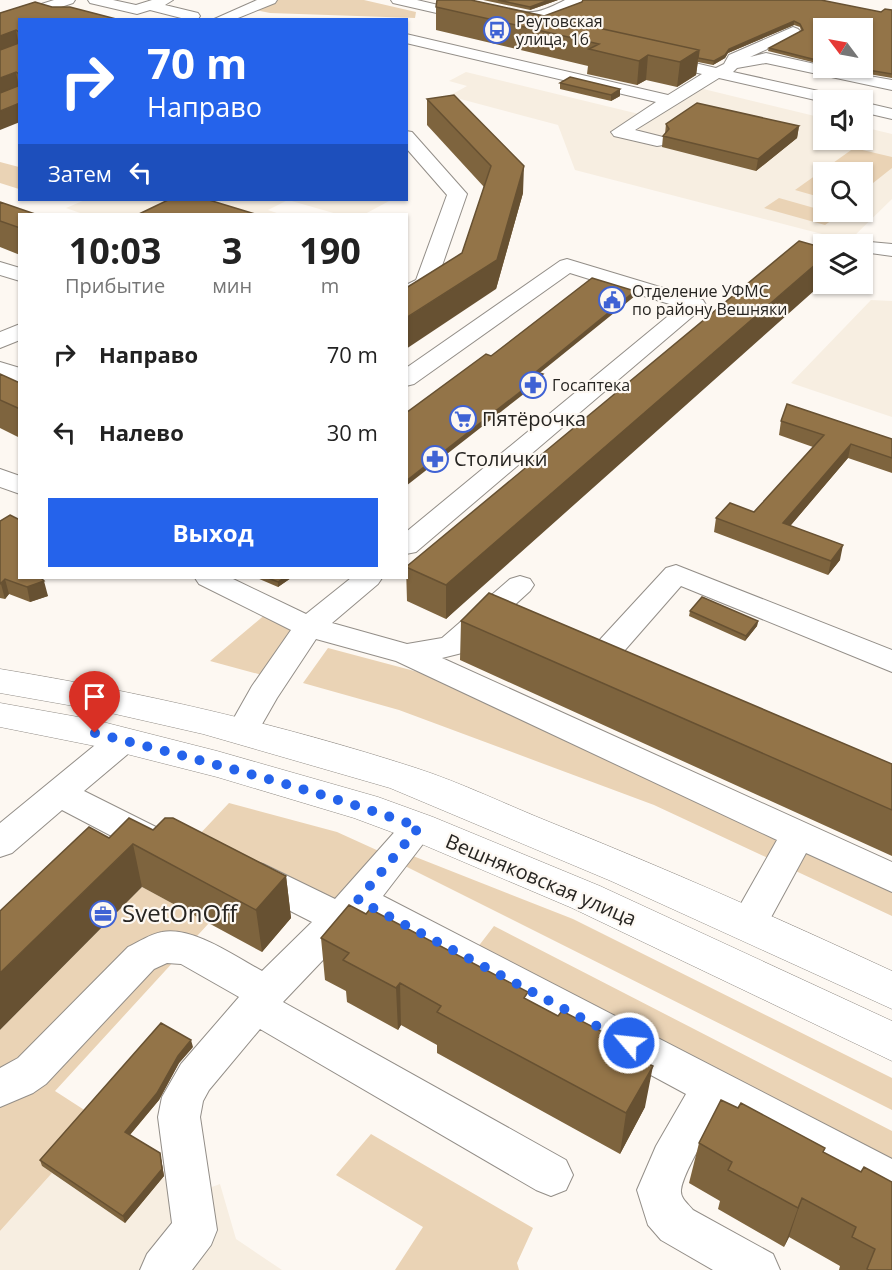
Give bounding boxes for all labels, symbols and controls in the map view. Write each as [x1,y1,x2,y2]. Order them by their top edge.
place label: Реутовская улица, 16 [516,10,603,50]
bus stop icon: Реутовская улица, 16 [482,15,512,45]
north arrow [813,18,873,78]
map controls [813,18,873,294]
text: 70 m [147,34,247,91]
icon: right [48,42,126,120]
text: Направо [147,88,262,125]
button: sound [813,90,873,150]
icon: left [124,156,157,189]
text: Затем [48,158,112,188]
button: search [813,162,873,222]
text: 10:03 [69,226,161,275]
text: 3 [222,226,242,275]
text: 190 [299,226,361,275]
button: layers [813,234,873,294]
text: Прибытие [65,272,165,299]
text: мин [212,272,252,299]
text: m [321,272,339,299]
place label: Отделение УФМС по району Вешняки [632,280,787,320]
public building icon: Отделение УФМС по району Вешняки [597,285,627,315]
icon: right [48,338,81,371]
text: Направо [99,339,198,369]
text: 70 m [327,339,378,369]
pharmacy icon: Госаптека [518,370,548,400]
place label: Госаптека [552,374,630,396]
supermarket icon: Пятёрочка [448,404,478,434]
place label: Пятёрочка [482,405,586,432]
icon: left [48,416,81,449]
text: Налево [99,417,184,447]
text: 30 m [327,417,378,447]
pharmacy icon: Столички [420,444,450,474]
place label: Столички [454,445,547,472]
button: Выход [48,498,378,567]
pin [69,671,120,733]
icon: arrive [78,680,111,713]
street label: Вешняковская улица [442,827,641,932]
place label: SvetOnOff [122,896,239,929]
office icon: SvetOnOff [88,899,118,929]
position arrow [597,1011,661,1075]

